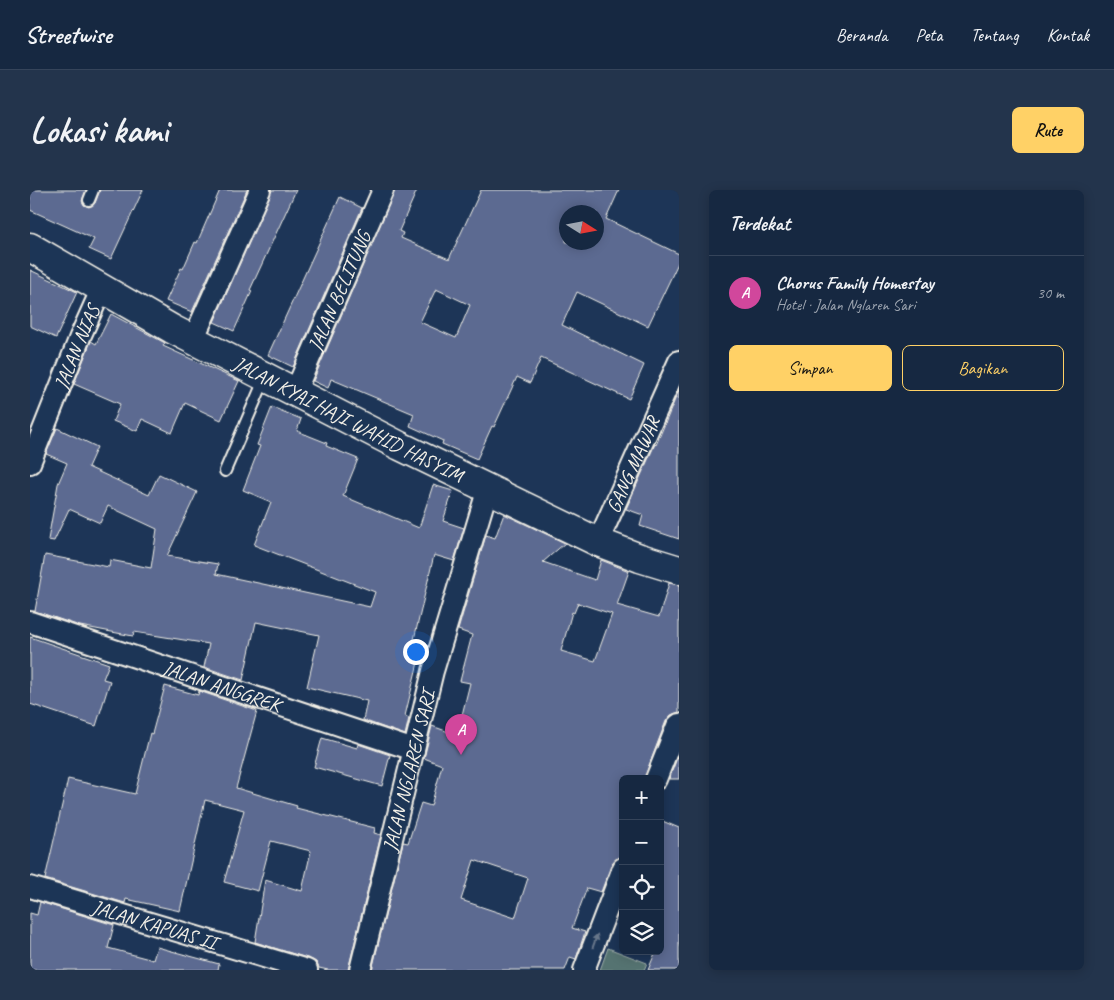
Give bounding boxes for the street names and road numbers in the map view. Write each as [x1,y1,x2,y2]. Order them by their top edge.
street label: JALAN BELITUNG [301,226,377,356]
street label: JALAN NIAS [48,299,106,394]
street label: JALAN KYAI HAJI WAHID HASYIM [228,350,469,488]
street label: GANG MAWAR [600,410,666,517]
street label: JALAN ANGGREK [159,654,287,718]
street label: JALAN NGLAREN SARI [377,684,441,855]
street label: JALAN KAPUAS II [88,894,225,956]

